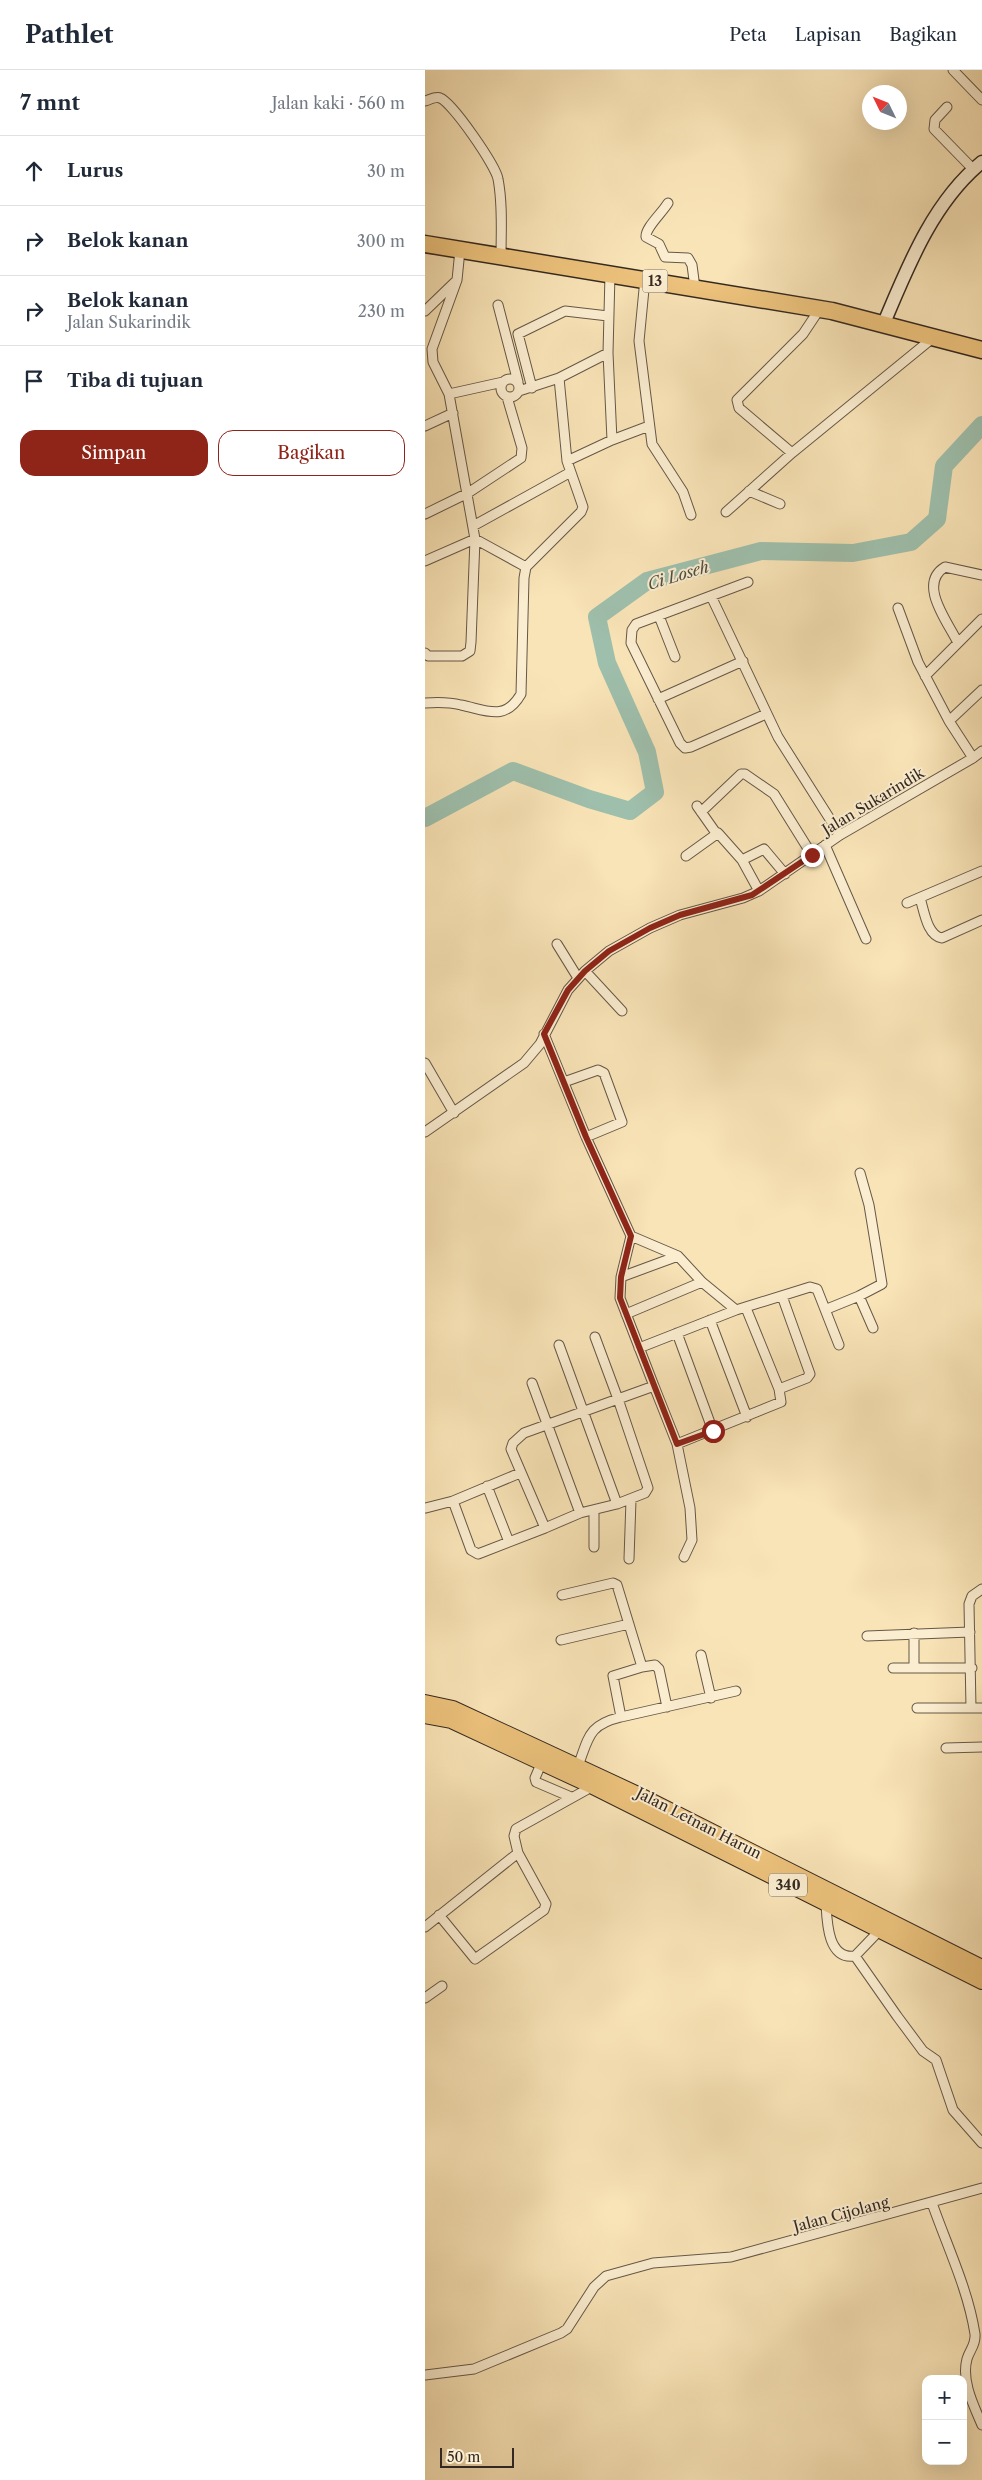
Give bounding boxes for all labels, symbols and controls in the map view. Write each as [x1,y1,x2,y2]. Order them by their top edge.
text: Pathlet [25,20,113,49]
text: Peta [729,24,767,46]
text: Lapisan [795,24,861,46]
text: Bagikan [889,24,957,46]
north arrow [862,85,907,130]
text: 7 mnt [20,90,80,115]
text: Jalan kaki · 560 m [272,93,405,113]
icon: ahead [20,157,48,185]
text: Lurus [67,159,123,182]
text: 30 m [367,161,405,181]
icon: right [20,227,48,255]
text: Belok kanan [67,229,189,252]
text: 300 m [357,231,405,251]
road number: 13 [643,270,667,292]
text: Belok kanan [67,289,189,312]
icon: right [20,297,48,325]
text: 230 m [358,301,405,321]
text: Jalan Sukarindik [67,312,191,332]
icon: arrive [20,367,48,395]
text: Tiba di tujuan [67,369,203,392]
button: Simpan [20,430,208,476]
button: Bagikan [218,430,405,476]
water label: Ci Loseh [645,556,711,594]
street label: Jalan Sukarindik [817,762,929,840]
route end [801,844,824,867]
route start [702,1420,725,1443]
street label: Jalan Letnan Harun [631,1782,766,1863]
road number: 340 [769,1874,807,1896]
street label: Jalan Cijolang [789,2192,891,2236]
map controls [922,2375,967,2465]
button: + [922,2375,967,2420]
button: − [922,2420,967,2465]
scale bar [440,2445,514,2468]
text: 50 m [447,2448,480,2466]

